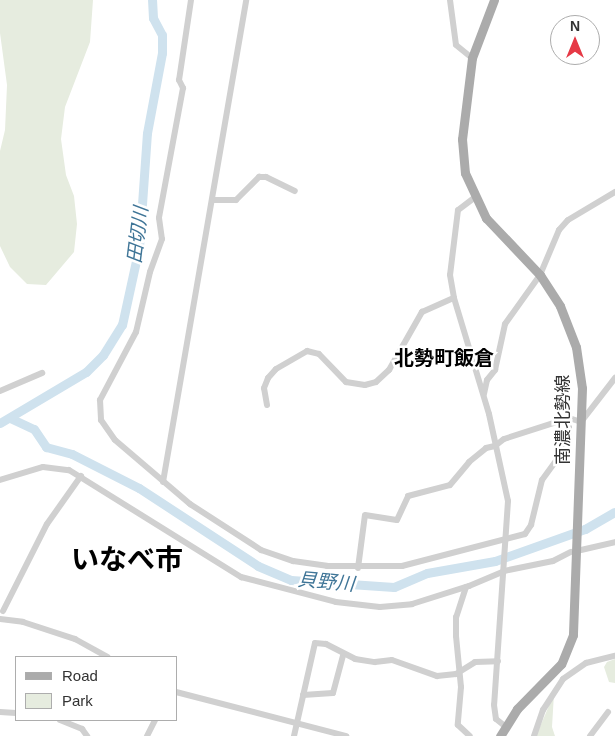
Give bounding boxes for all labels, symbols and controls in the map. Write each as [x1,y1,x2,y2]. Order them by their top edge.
north arrow [550,15,600,65]
text: N [570,18,580,34]
water label: 田切川 [123,205,153,265]
district label: 北勢町飯倉 [394,346,494,370]
street label: 南濃北勢線 [552,375,574,465]
district label: いなべ市 [71,543,183,577]
water label: 貝野川 [297,568,355,596]
legend [15,656,178,721]
text: Road [62,667,98,684]
text: Park [62,692,93,709]

